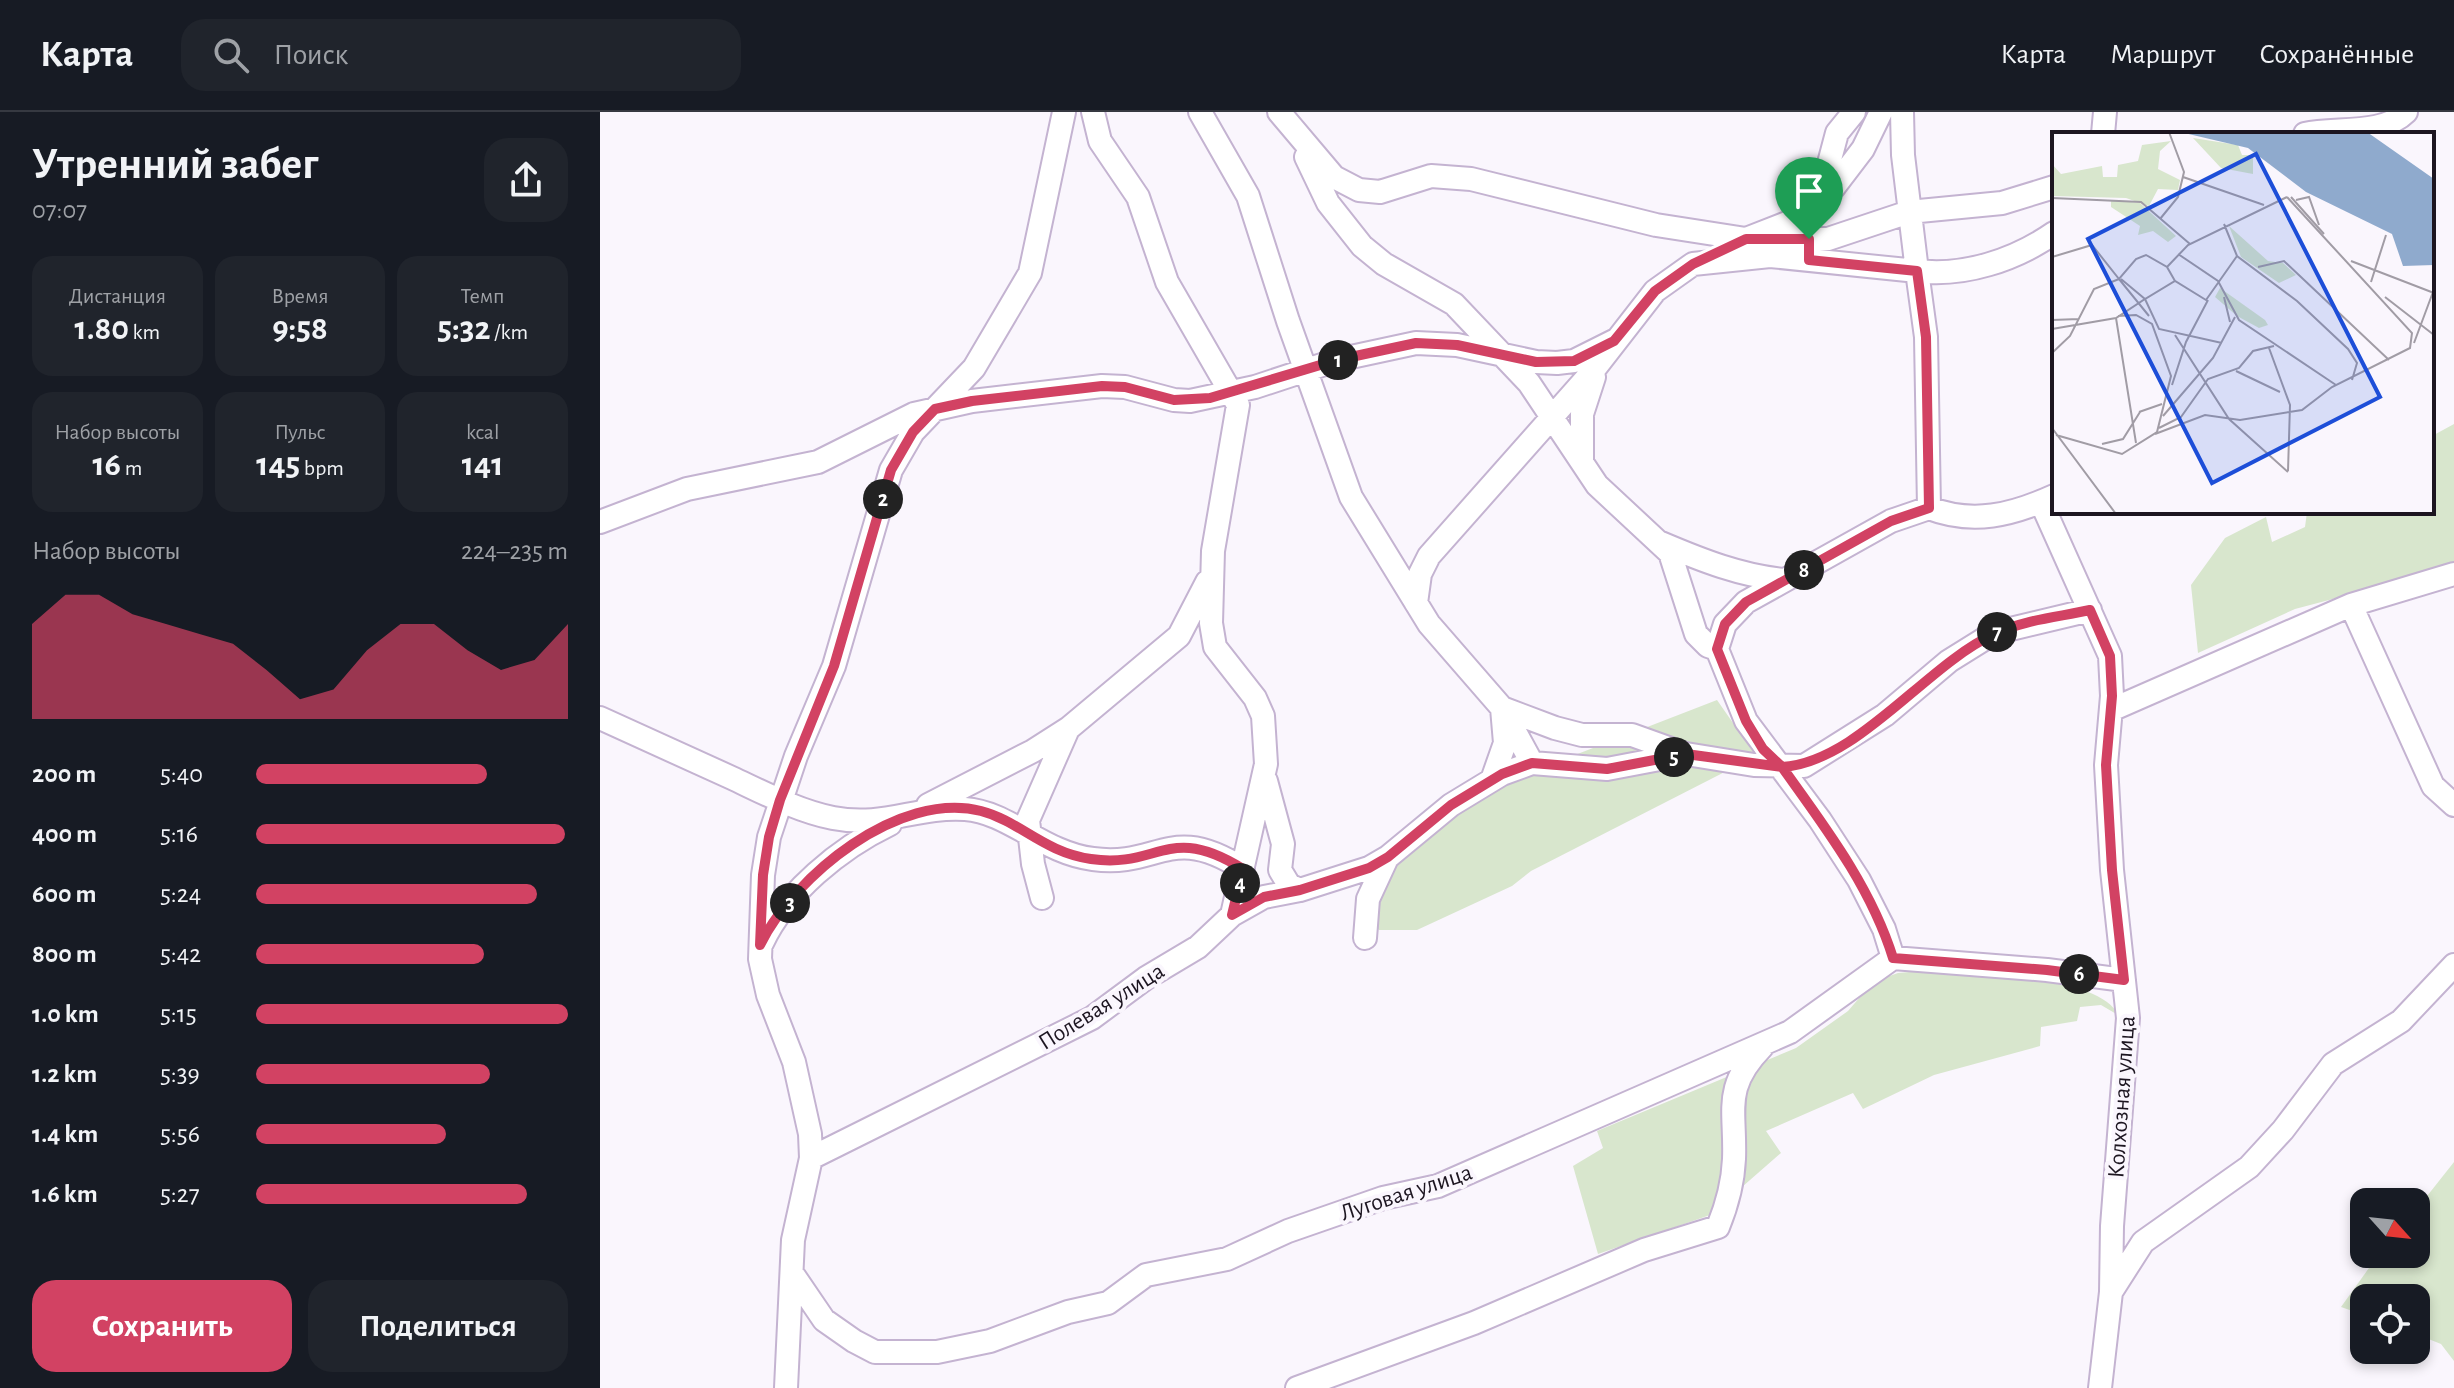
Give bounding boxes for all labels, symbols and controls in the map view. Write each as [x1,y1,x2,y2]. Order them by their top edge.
search box [181,19,741,91]
icon: search [209,33,253,77]
text: Карта [40,36,133,74]
text: Поиск [273,40,348,70]
text: Карта [2000,41,2066,69]
text: Маршрут [2110,41,2215,69]
text: Сохранённые [2259,41,2414,69]
inset map [2052,132,2434,514]
button: share [484,138,568,222]
text: Утренний забег [32,143,318,187]
pin [1775,157,1843,239]
icon: arrive [1787,169,1831,213]
text: 07:07 [32,197,87,223]
text: Дистанция [69,285,166,307]
text: Время [271,285,329,307]
text: Темп [461,285,505,307]
text: 1.80 [74,312,129,346]
text: 9:58 [272,312,328,346]
text: 5:32 [437,312,490,346]
text: km [129,321,160,343]
text: /km [490,321,528,343]
pin: 1 [1318,340,1358,380]
text: 1 [1334,349,1342,371]
text: Набор высоты [54,421,180,443]
text: Пульс [274,421,326,443]
text: kcal [466,421,499,443]
text: 16 [92,448,121,482]
text: 145 [256,448,300,482]
text: 141 [462,448,503,482]
text: m [121,457,142,479]
text: bpm [300,457,344,479]
pin: 2 [863,479,903,519]
text: 2 [878,488,888,510]
text: Набор высоты [32,538,181,564]
text: 224–235 m [461,538,568,564]
pin: 8 [1784,550,1824,590]
text: 8 [1799,559,1809,581]
pin: 7 [1977,612,2017,652]
text: 7 [1992,621,2002,643]
pin: 5 [1654,737,1694,777]
text: 5 [1669,746,1679,768]
text: 200 m [32,761,96,787]
text: 5:40 [160,761,203,787]
text: 400 m [32,821,97,847]
text: 5:16 [160,821,198,847]
pin: 4 [1220,863,1260,903]
text: 4 [1234,872,1246,894]
text: 600 m [32,881,97,907]
text: 5:24 [160,881,201,907]
pin: 3 [770,883,810,923]
text: 3 [785,892,795,914]
text: 800 m [32,941,97,967]
text: 5:42 [160,941,201,967]
pin: 6 [2059,954,2099,994]
street label: Полевая улица [1034,959,1169,1055]
text: 6 [2074,963,2084,985]
text: 1.0 km [32,1001,99,1027]
text: 5:15 [160,1001,197,1027]
street label: Колхозная улица [2104,1015,2140,1179]
text: 1.2 km [32,1061,97,1087]
text: 5:39 [160,1061,200,1087]
text: 1.4 km [32,1121,98,1147]
text: 5:56 [160,1121,200,1147]
street label: Луговая улица [1337,1160,1475,1226]
text: 1.6 km [32,1181,98,1207]
text: 5:27 [160,1181,200,1207]
north arrow [2350,1188,2430,1268]
map controls [2350,1188,2430,1364]
button: Сохранить [32,1280,292,1372]
button: Поделиться [308,1280,568,1372]
button: locate [2350,1284,2430,1364]

